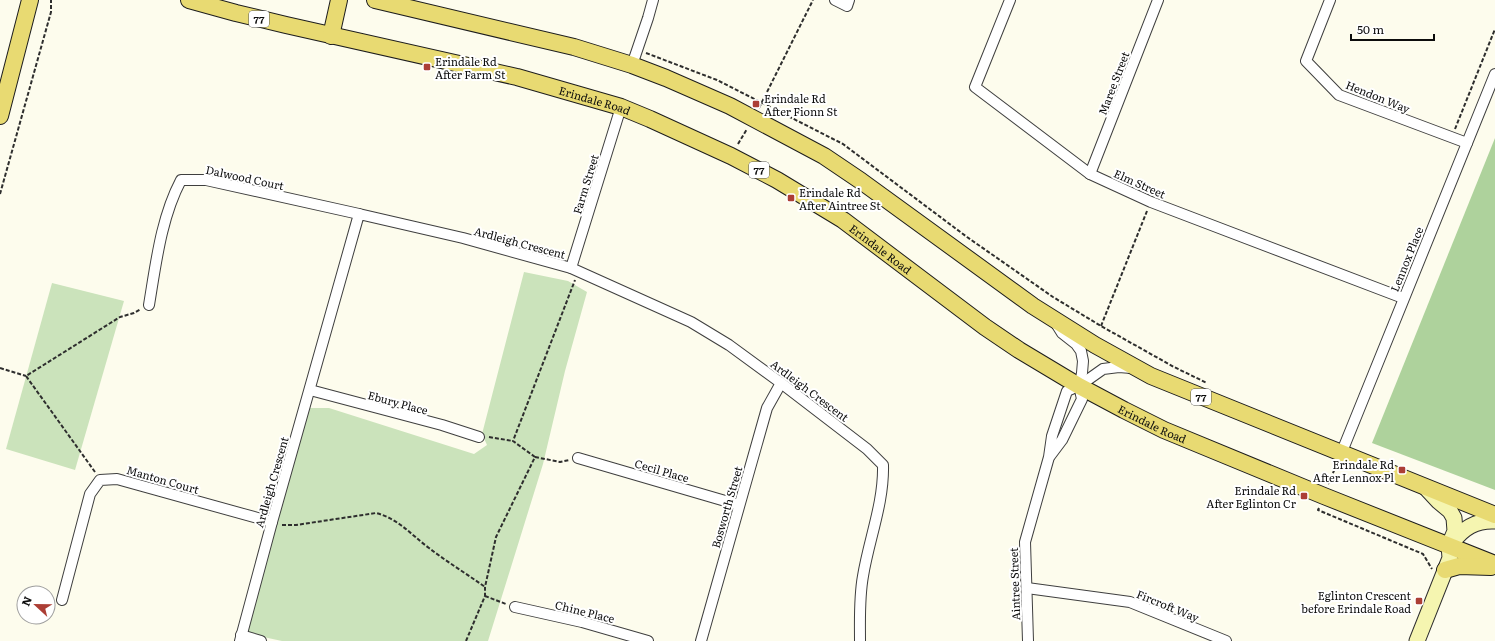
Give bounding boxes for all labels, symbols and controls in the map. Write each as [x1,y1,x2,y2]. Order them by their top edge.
road number: 77 [249,11,269,27]
scale bar [1351,16,1434,42]
text: 50 m [1357,20,1384,38]
street label: Maree Street [1094,48,1133,117]
place label: Erindale Rd After Farm St [435,53,506,82]
marker: Erindale Rd After Farm St [422,62,432,72]
street label: Hendon Way [1344,76,1413,116]
street label: Erindale Road [557,82,633,118]
place label: Erindale Rd After Fionn St [764,90,838,119]
marker: Erindale Rd After Fionn St [751,99,761,109]
street label: Farm Street [568,152,602,216]
street label: Dalwood Court [204,161,286,193]
road number: 77 [749,162,769,178]
street label: Elm Street [1112,165,1169,202]
place label: Erindale Rd After Aintree St [799,184,881,213]
marker: Erindale Rd After Aintree St [786,193,796,203]
street label: Erindale Road [846,220,915,277]
street label: Ardleigh Crescent [473,222,568,262]
street label: Lennox Place [1386,224,1426,294]
street label: Ardleigh Crescent [768,355,853,425]
street label: Ebury Place [366,386,430,418]
road number: 77 [1191,389,1211,405]
street label: Erindale Road [1115,400,1189,447]
street label: Ardleigh Crescent [250,434,292,529]
street label: Cecil Place [633,455,691,485]
place label: Erindale Rd After Lennox Pl [1313,456,1394,485]
street label: Manton Court [125,461,202,497]
street label: Bosworth Street [707,464,746,550]
marker: Erindale Rd After Lennox Pl [1397,465,1407,475]
place label: Erindale Rd After Eglinton Cr [1206,482,1297,511]
marker: Erindale Rd After Eglinton Cr [1299,491,1309,501]
street label: Aintree Street [1005,547,1023,621]
north arrow [16,585,56,625]
street label: Fircroft Way [1134,585,1202,625]
place label: Eglinton Crescent before Erindale Road [1301,587,1412,616]
text: N [17,594,35,608]
street label: Chine Place [553,596,617,626]
marker: Eglinton Crescent before Erindale Road [1414,596,1424,606]

